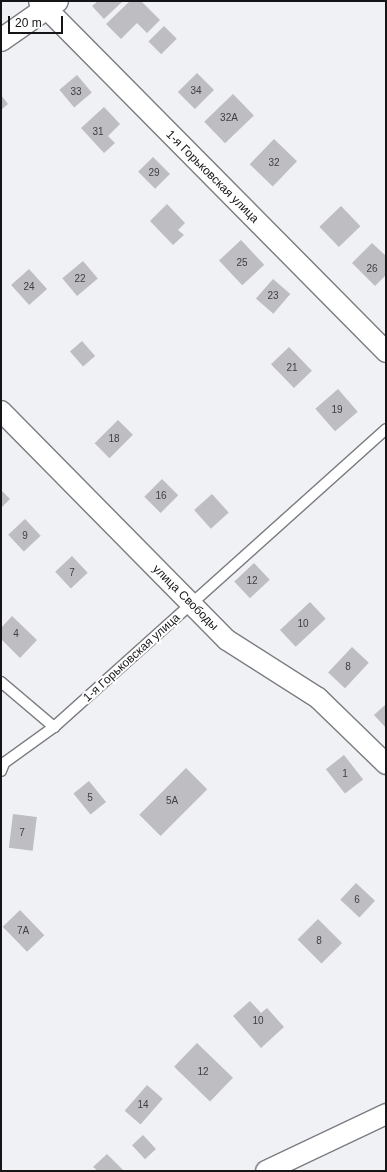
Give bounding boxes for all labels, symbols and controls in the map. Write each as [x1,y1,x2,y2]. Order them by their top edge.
scale bar [10,8,65,34]
text: 20 m [15,16,42,30]
house number: 34 [190,85,202,97]
house number: 33 [70,86,82,98]
house number: 32А [220,112,238,124]
house number: 31 [92,126,104,138]
street label: 1-я Горьковская улица [163,128,261,226]
house number: 32 [268,157,280,169]
house number: 29 [148,167,160,179]
house number: 25 [236,257,248,269]
house number: 26 [366,263,378,275]
house number: 22 [74,273,86,285]
house number: 24 [23,281,35,293]
house number: 23 [267,290,279,302]
house number: 21 [286,362,298,374]
house number: 19 [331,404,343,416]
house number: 18 [108,433,120,445]
house number: 16 [155,490,167,502]
house number: 9 [22,530,28,542]
street label: улица Свободы [149,562,221,634]
house number: 7 [69,567,75,579]
house number: 12 [246,575,258,587]
street label: 1-я Горьковская улица [81,611,183,705]
house number: 10 [297,618,309,630]
house number: 4 [13,628,19,640]
house number: 8 [345,661,351,673]
house number: 1 [342,768,348,780]
house number: 5 [87,792,93,804]
house number: 5А [166,795,178,807]
house number: 7 [19,827,25,839]
house number: 6 [354,894,360,906]
house number: 7А [17,925,29,937]
house number: 8 [316,935,322,947]
house number: 10 [252,1015,264,1027]
house number: 12 [197,1066,209,1078]
house number: 14 [137,1099,149,1111]

